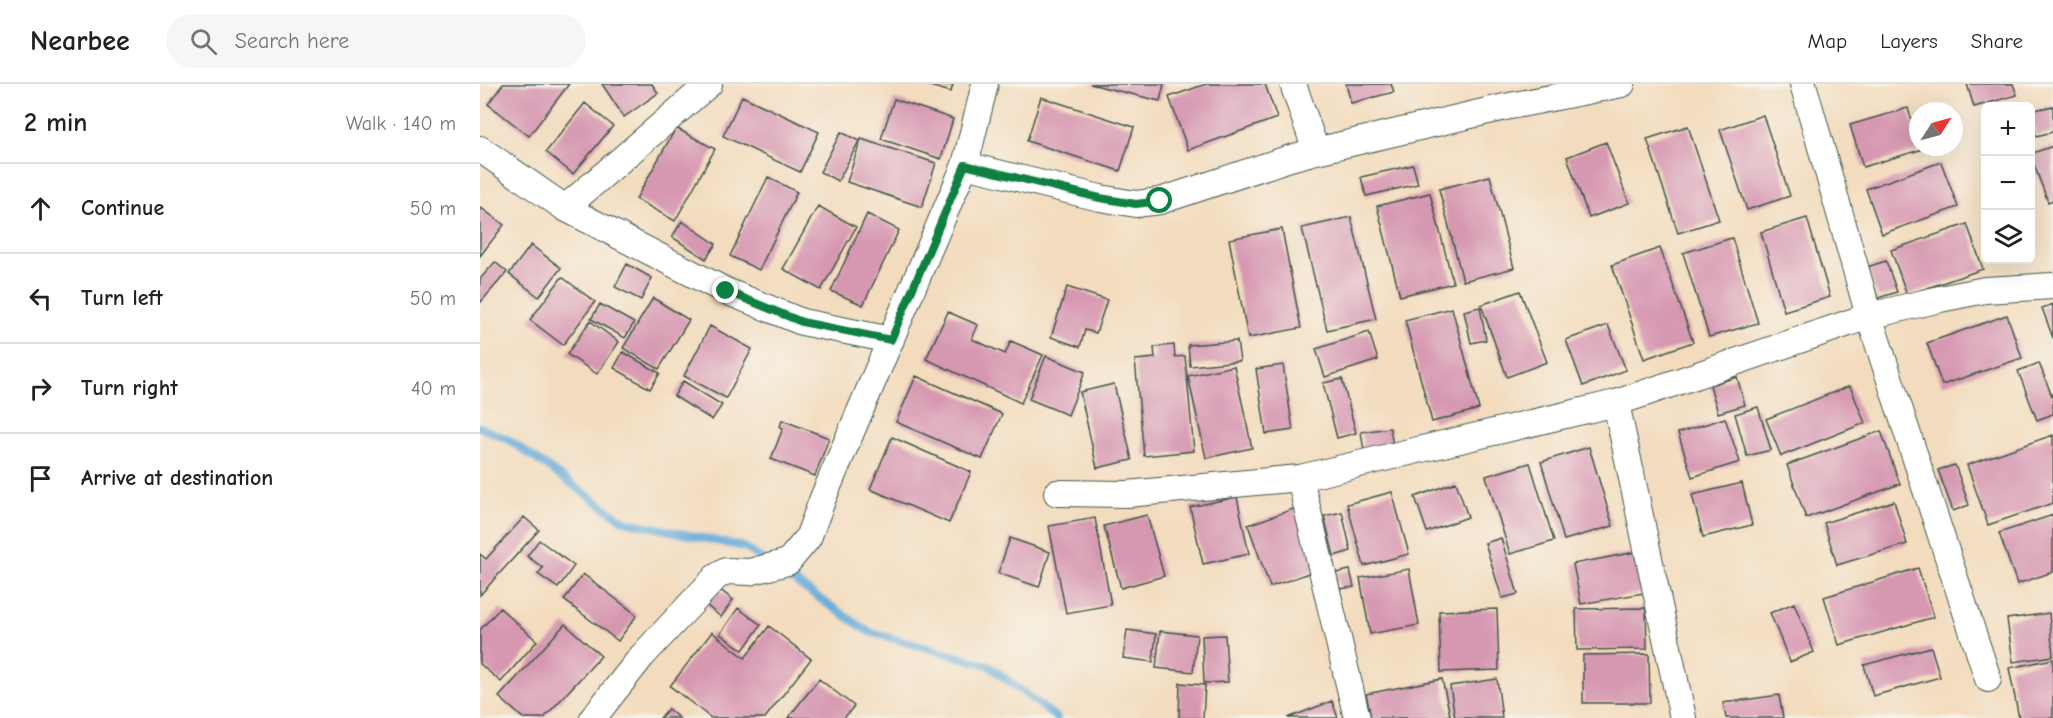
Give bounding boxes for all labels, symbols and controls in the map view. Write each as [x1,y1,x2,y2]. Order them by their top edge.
search box [166,14,586,68]
text: Nearbee [30,25,130,57]
icon: search [187,25,220,58]
text: Search here [235,28,349,54]
text: Map [1808,29,1847,53]
text: Layers [1880,29,1938,53]
text: Share [1971,29,2023,53]
north arrow [1909,102,1963,156]
map controls [1981,102,2035,264]
button: + [1981,102,2035,156]
text: 2 min [24,108,87,138]
text: Walk · 140 m [346,112,456,135]
button: − [1981,156,2035,210]
route start [1146,187,1172,213]
icon: ahead [24,192,57,225]
text: Continue [81,195,164,221]
text: 50 m [410,197,456,220]
button: layers [1981,210,2035,264]
route end [712,277,738,303]
icon: left [24,282,57,315]
text: Turn left [81,285,163,311]
text: 50 m [410,287,456,310]
icon: right [24,372,57,405]
text: Turn right [81,375,178,401]
text: 40 m [411,377,456,400]
icon: arrive [24,462,57,495]
text: Arrive at destination [81,465,273,491]

